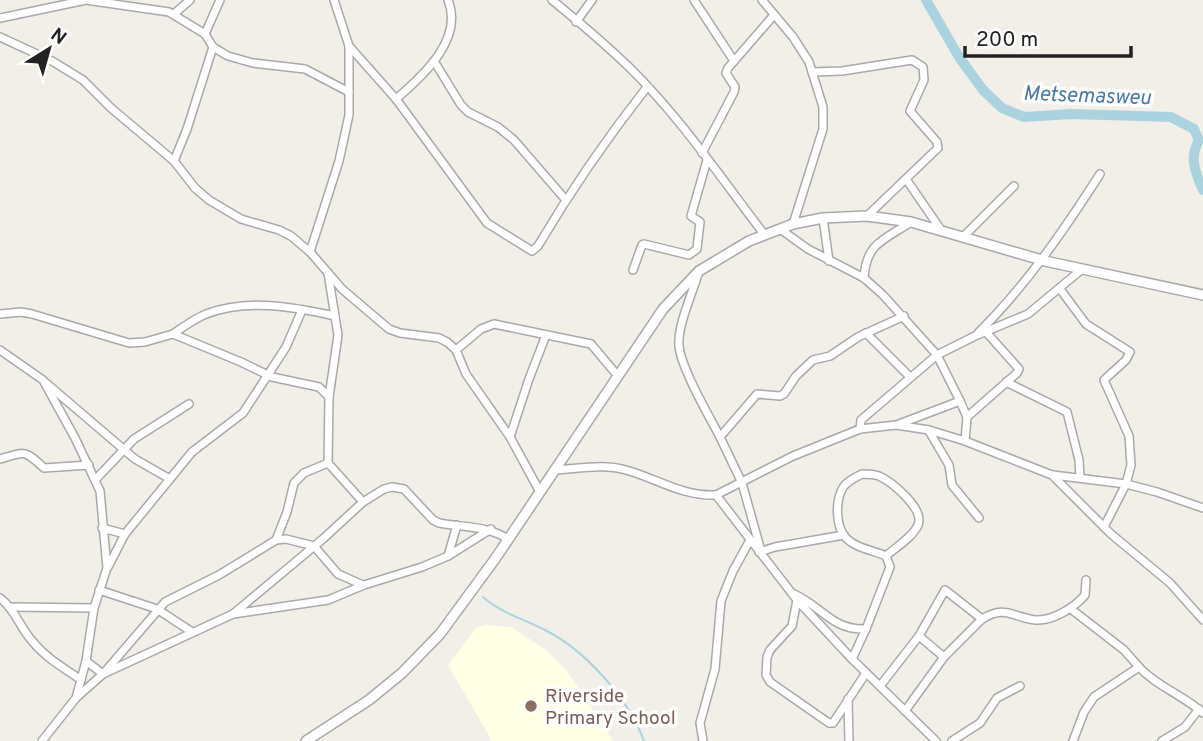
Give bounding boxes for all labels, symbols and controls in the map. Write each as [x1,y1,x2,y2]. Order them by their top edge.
north arrow [14,14,84,84]
scale bar [965,14,1131,58]
text: N [45,23,71,51]
text: 200 m [976,27,1038,54]
water label: Metsemasweu [1023,81,1152,112]
place label: Riverside Primary School [545,685,676,731]
marker: Riverside Primary School [523,698,539,714]

